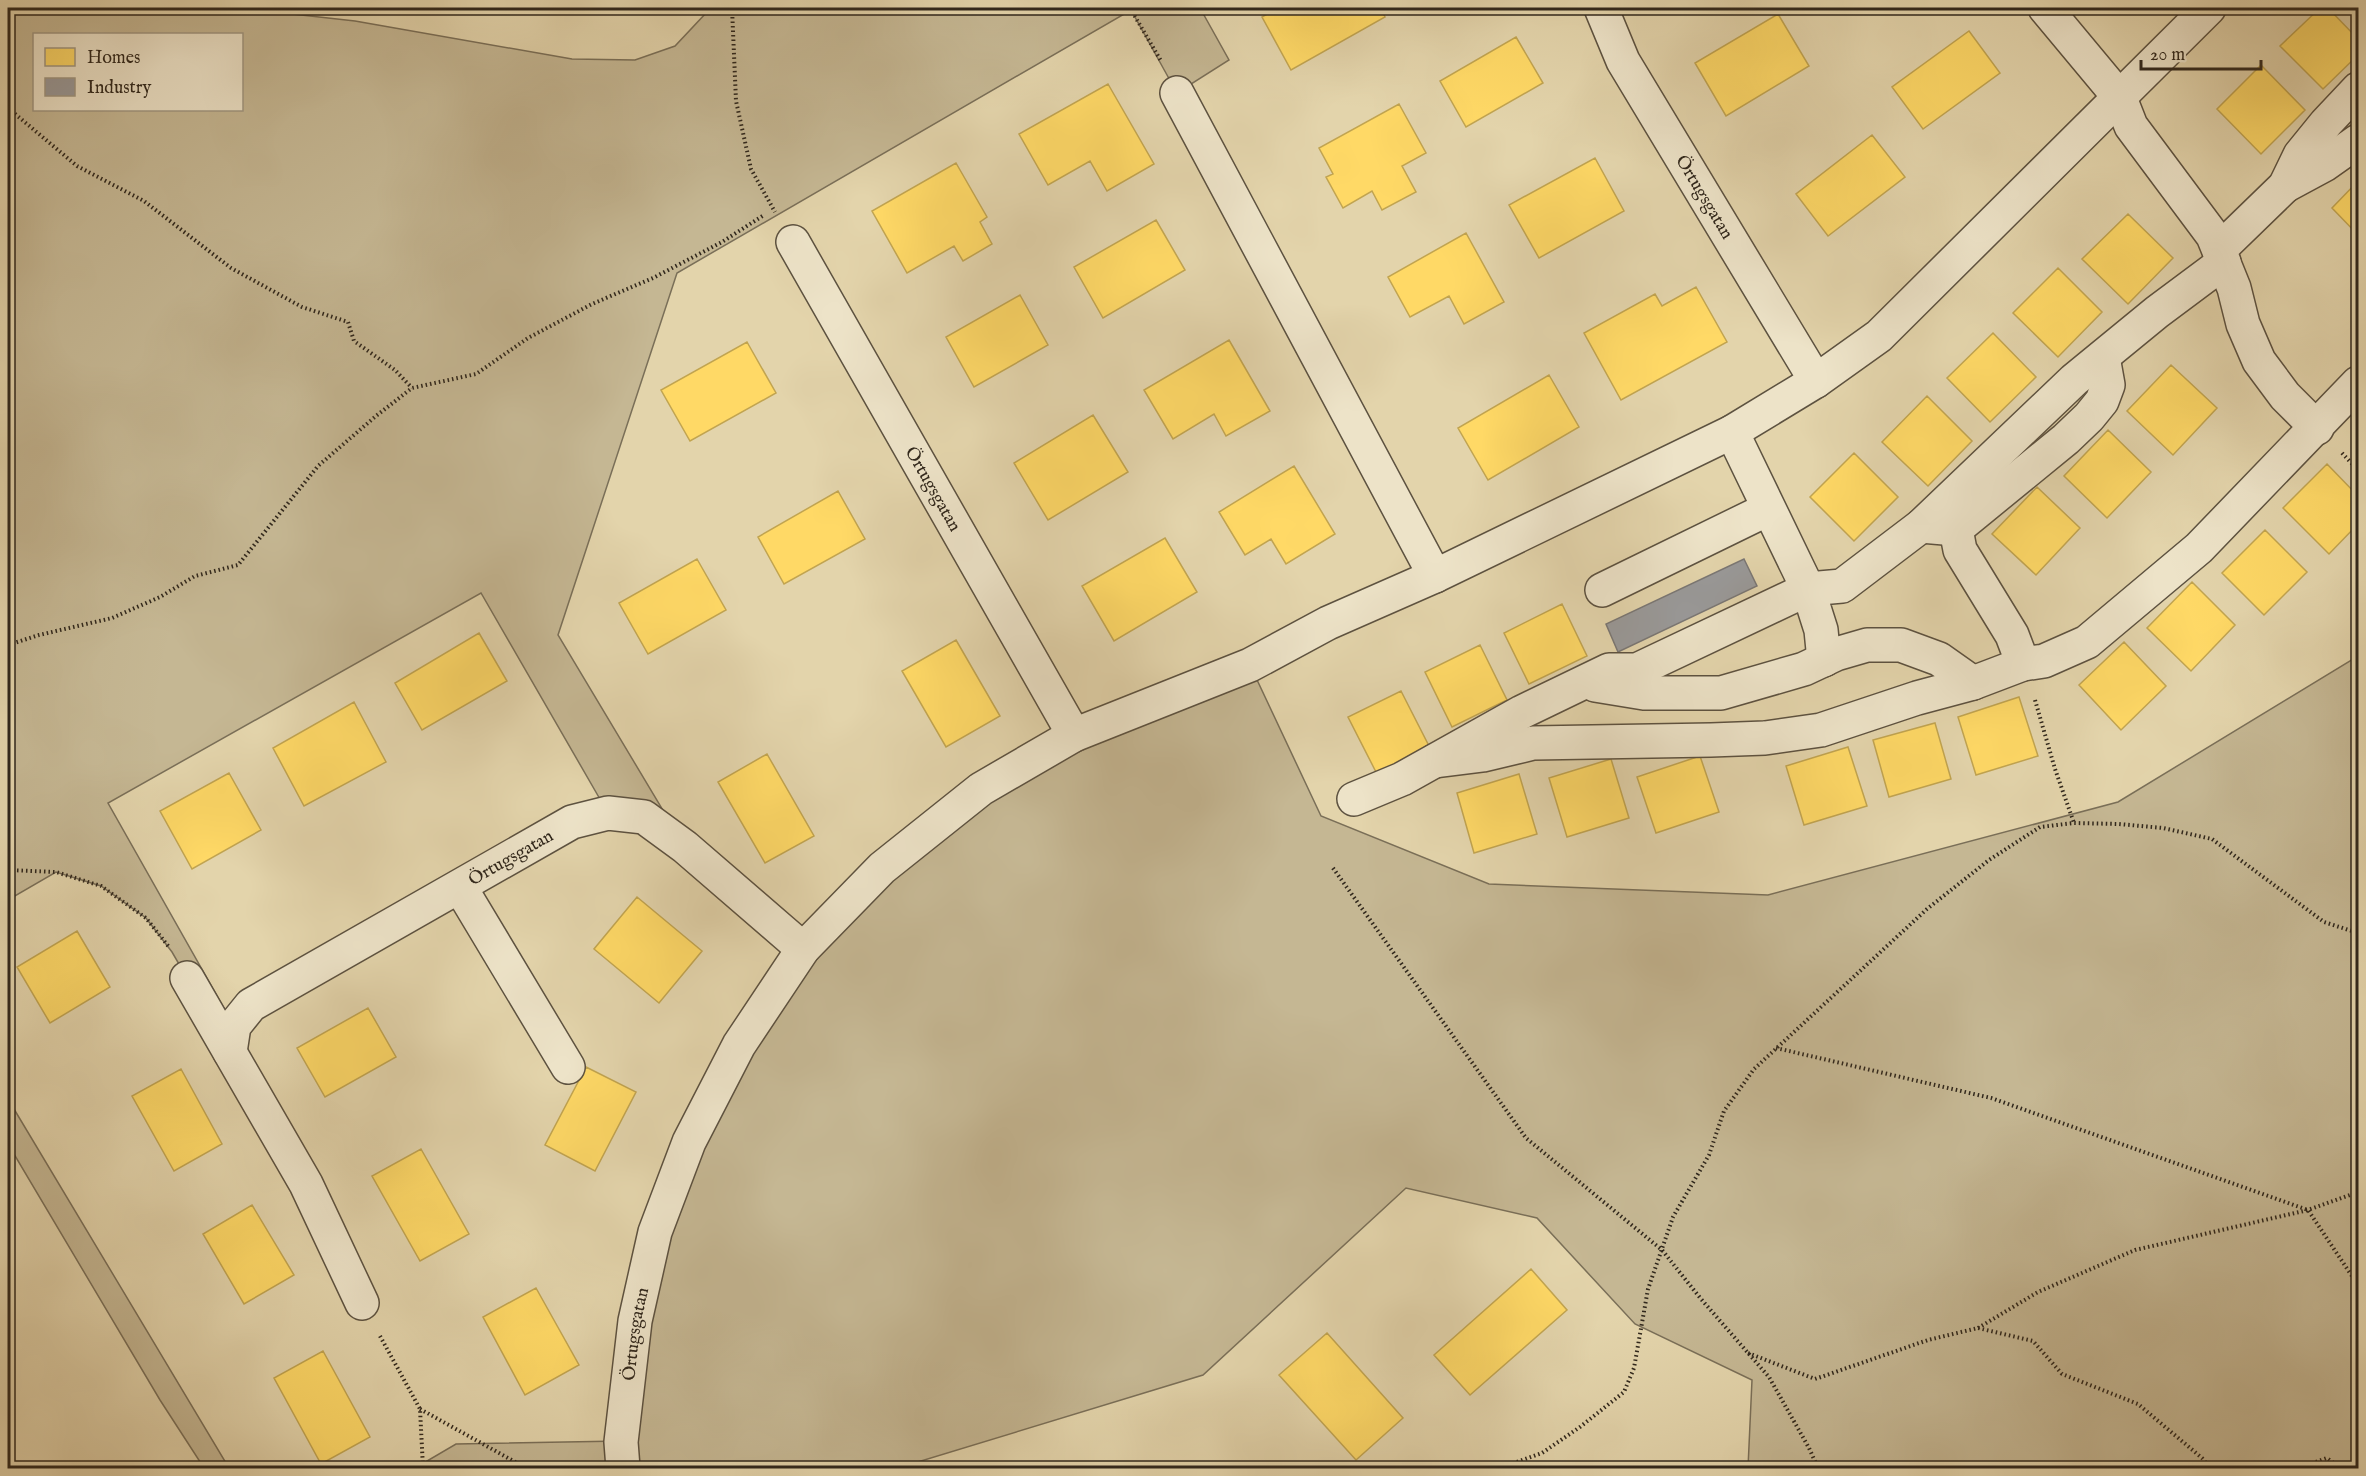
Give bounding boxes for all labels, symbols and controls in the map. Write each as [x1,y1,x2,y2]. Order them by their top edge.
legend [33,33,243,111]
scale bar [2141,33,2261,71]
text: 20 m [2150,44,2185,67]
text: Homes [87,47,140,70]
text: Industry [87,77,151,100]
street label: Örtugsgatan [1669,151,1738,244]
street label: Örtugsgatan [899,442,966,536]
street label: Örtugsgatan [464,825,558,892]
street label: Örtugsgatan [617,1285,655,1382]

